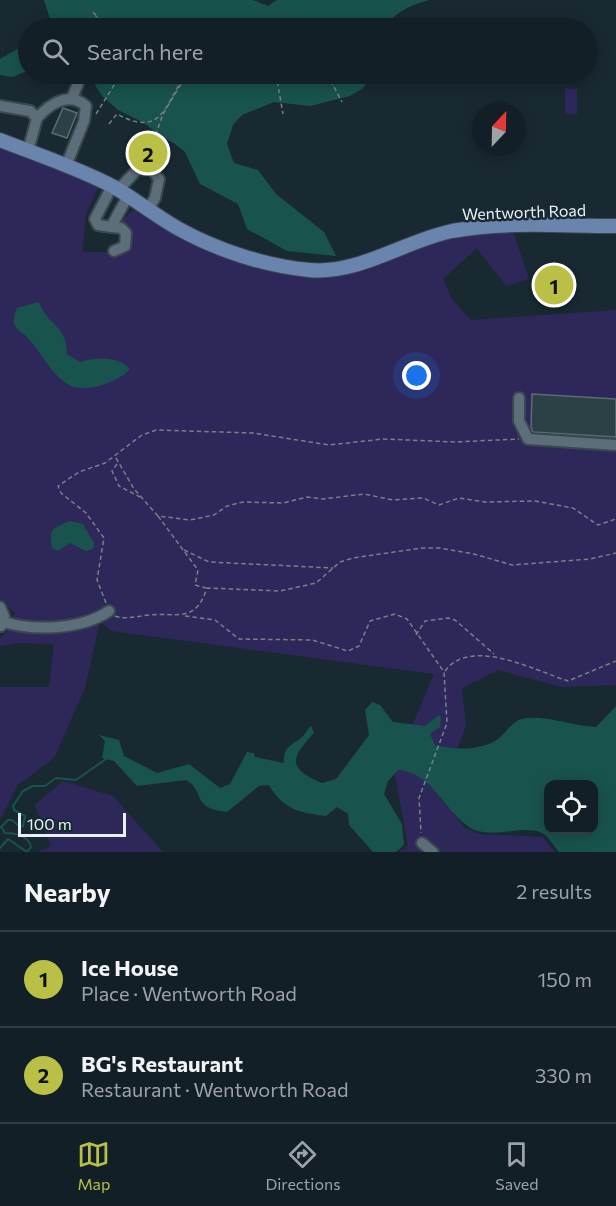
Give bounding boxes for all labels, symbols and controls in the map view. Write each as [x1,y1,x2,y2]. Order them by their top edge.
search box [18,18,598,84]
icon: search [39,35,72,68]
text: Search here [87,38,203,65]
north arrow [472,102,526,156]
pin: 2 [128,130,168,176]
street label: Wentworth Road [462,200,586,223]
pin: 1 [534,262,574,308]
your location [402,361,431,390]
map controls [544,780,598,834]
button: locate [544,780,598,834]
scale bar [18,810,126,838]
text: 100 m [27,814,72,833]
text: Nearby [24,876,111,907]
text: 2 results [516,879,592,903]
text: Ice House [81,954,178,981]
text: 1 [39,967,48,991]
text: 150 m [538,967,592,991]
text: Place · Wentworth Road [81,981,297,1005]
text: BG's Restaurant [81,1050,243,1077]
text: 2 [38,1063,49,1087]
text: 330 m [535,1063,592,1087]
text: Restaurant · Wentworth Road [81,1077,348,1101]
tab: Map [77,1138,110,1193]
tab: Directions [265,1138,340,1193]
tab: Saved [495,1138,539,1193]

